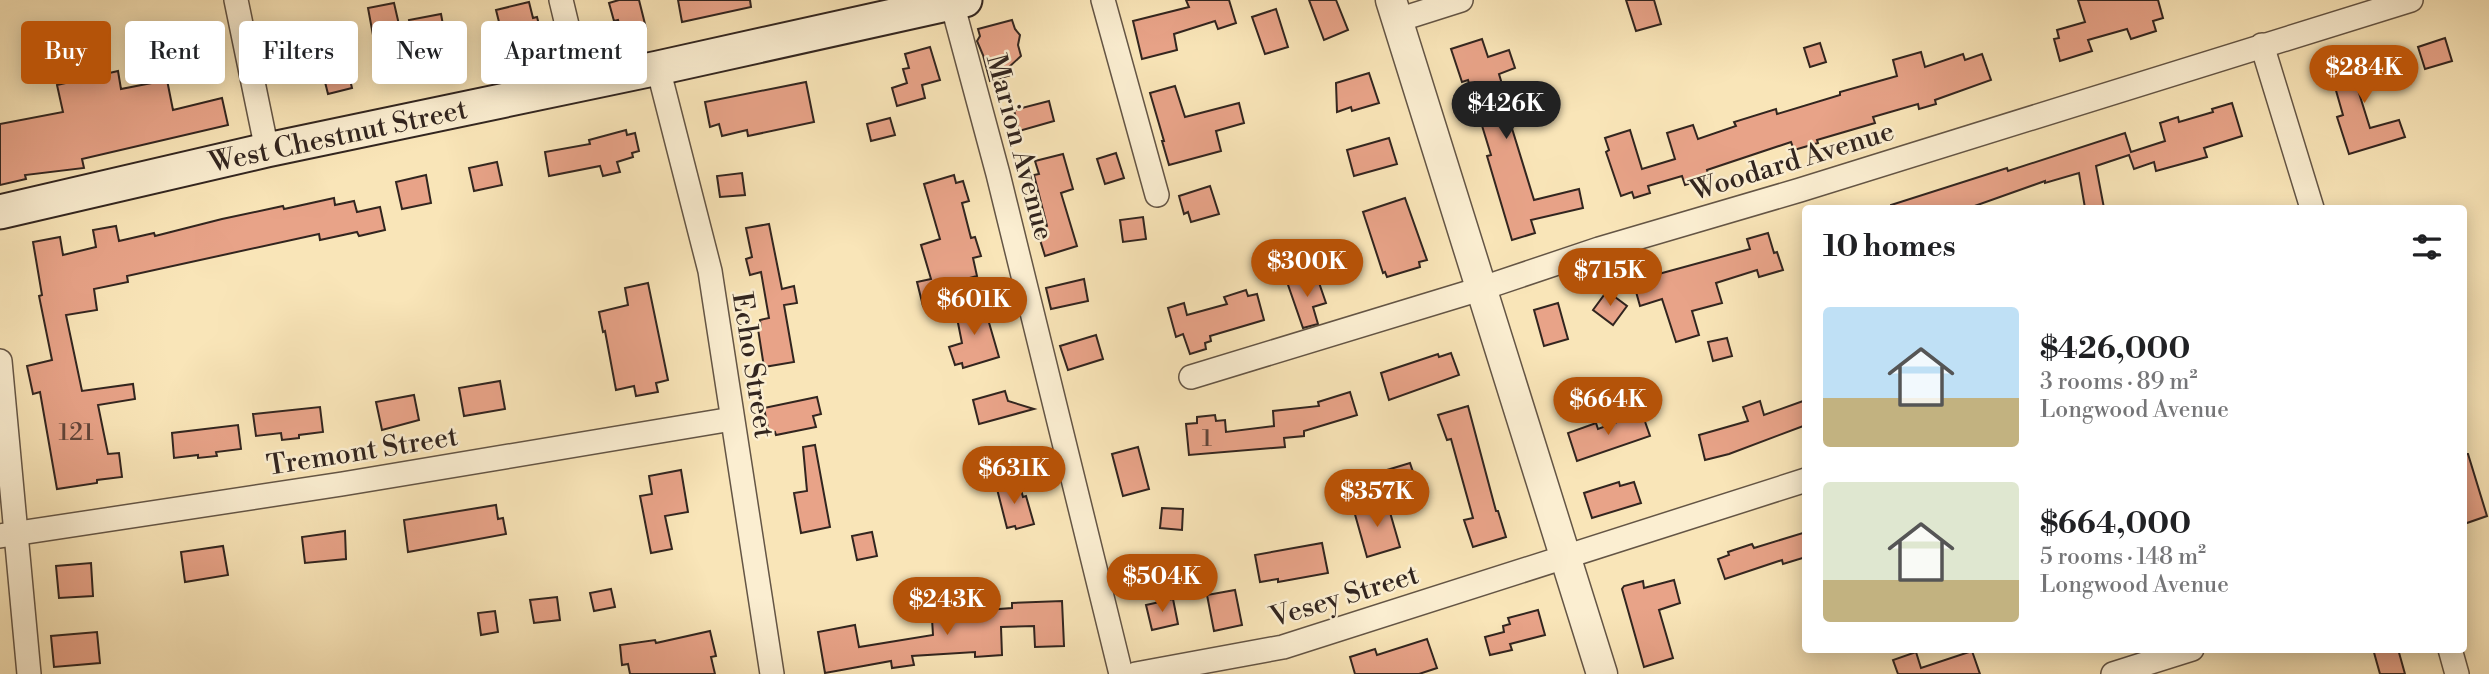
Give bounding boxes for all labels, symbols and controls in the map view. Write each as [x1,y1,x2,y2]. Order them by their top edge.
chip: Buy [21,21,111,84]
chip: Rent [125,21,225,84]
chip: Filters [239,21,358,84]
chip: New [372,21,467,84]
chip: Apartment [481,21,647,84]
pin: $284K [2315,46,2413,105]
street label: Marion Avenue [978,50,1061,244]
text: $284K [2325,54,2403,82]
pin: $426K [1457,82,1555,141]
text: $426K [1468,90,1544,118]
street label: West Chestnut Street [205,92,471,181]
street label: Woodard Avenue [1686,114,1898,209]
text: 10 homes [1823,228,1956,266]
icon: filters [2408,228,2446,266]
pin: $300K [1258,240,1356,299]
text: $300K [1267,248,1347,276]
pin: $715K [1561,248,1659,308]
text: $715K [1574,257,1646,285]
pin: $601K [925,278,1023,337]
text: $601K [937,286,1011,314]
street label: Echo Street [724,290,781,441]
text: $426,000 [2040,330,2190,368]
icon: home [1879,335,1963,419]
text: 3 rooms · 89 m² [2040,368,2197,396]
pin: $664K [1559,378,1657,437]
text: $664K [1569,386,1647,414]
text: Longwood Avenue [2040,396,2229,424]
house number: 121 [58,418,94,448]
street label: Tremont Street [264,419,460,484]
house number: 1 [1202,424,1213,454]
pin: $631K [965,447,1063,506]
text: $631K [978,455,1050,483]
pin: $357K [1328,470,1426,529]
text: $357K [1340,478,1414,506]
text: $664,000 [2040,505,2191,543]
icon: home [1879,510,1963,594]
text: 5 rooms · 148 m² [2040,543,2206,571]
pin: $504K [1113,554,1211,614]
street label: Vesey Street [1265,557,1423,636]
text: $504K [1123,563,1201,591]
text: Longwood Avenue [2040,571,2229,599]
pin: $243K [898,578,996,637]
text: $243K [909,586,985,614]

